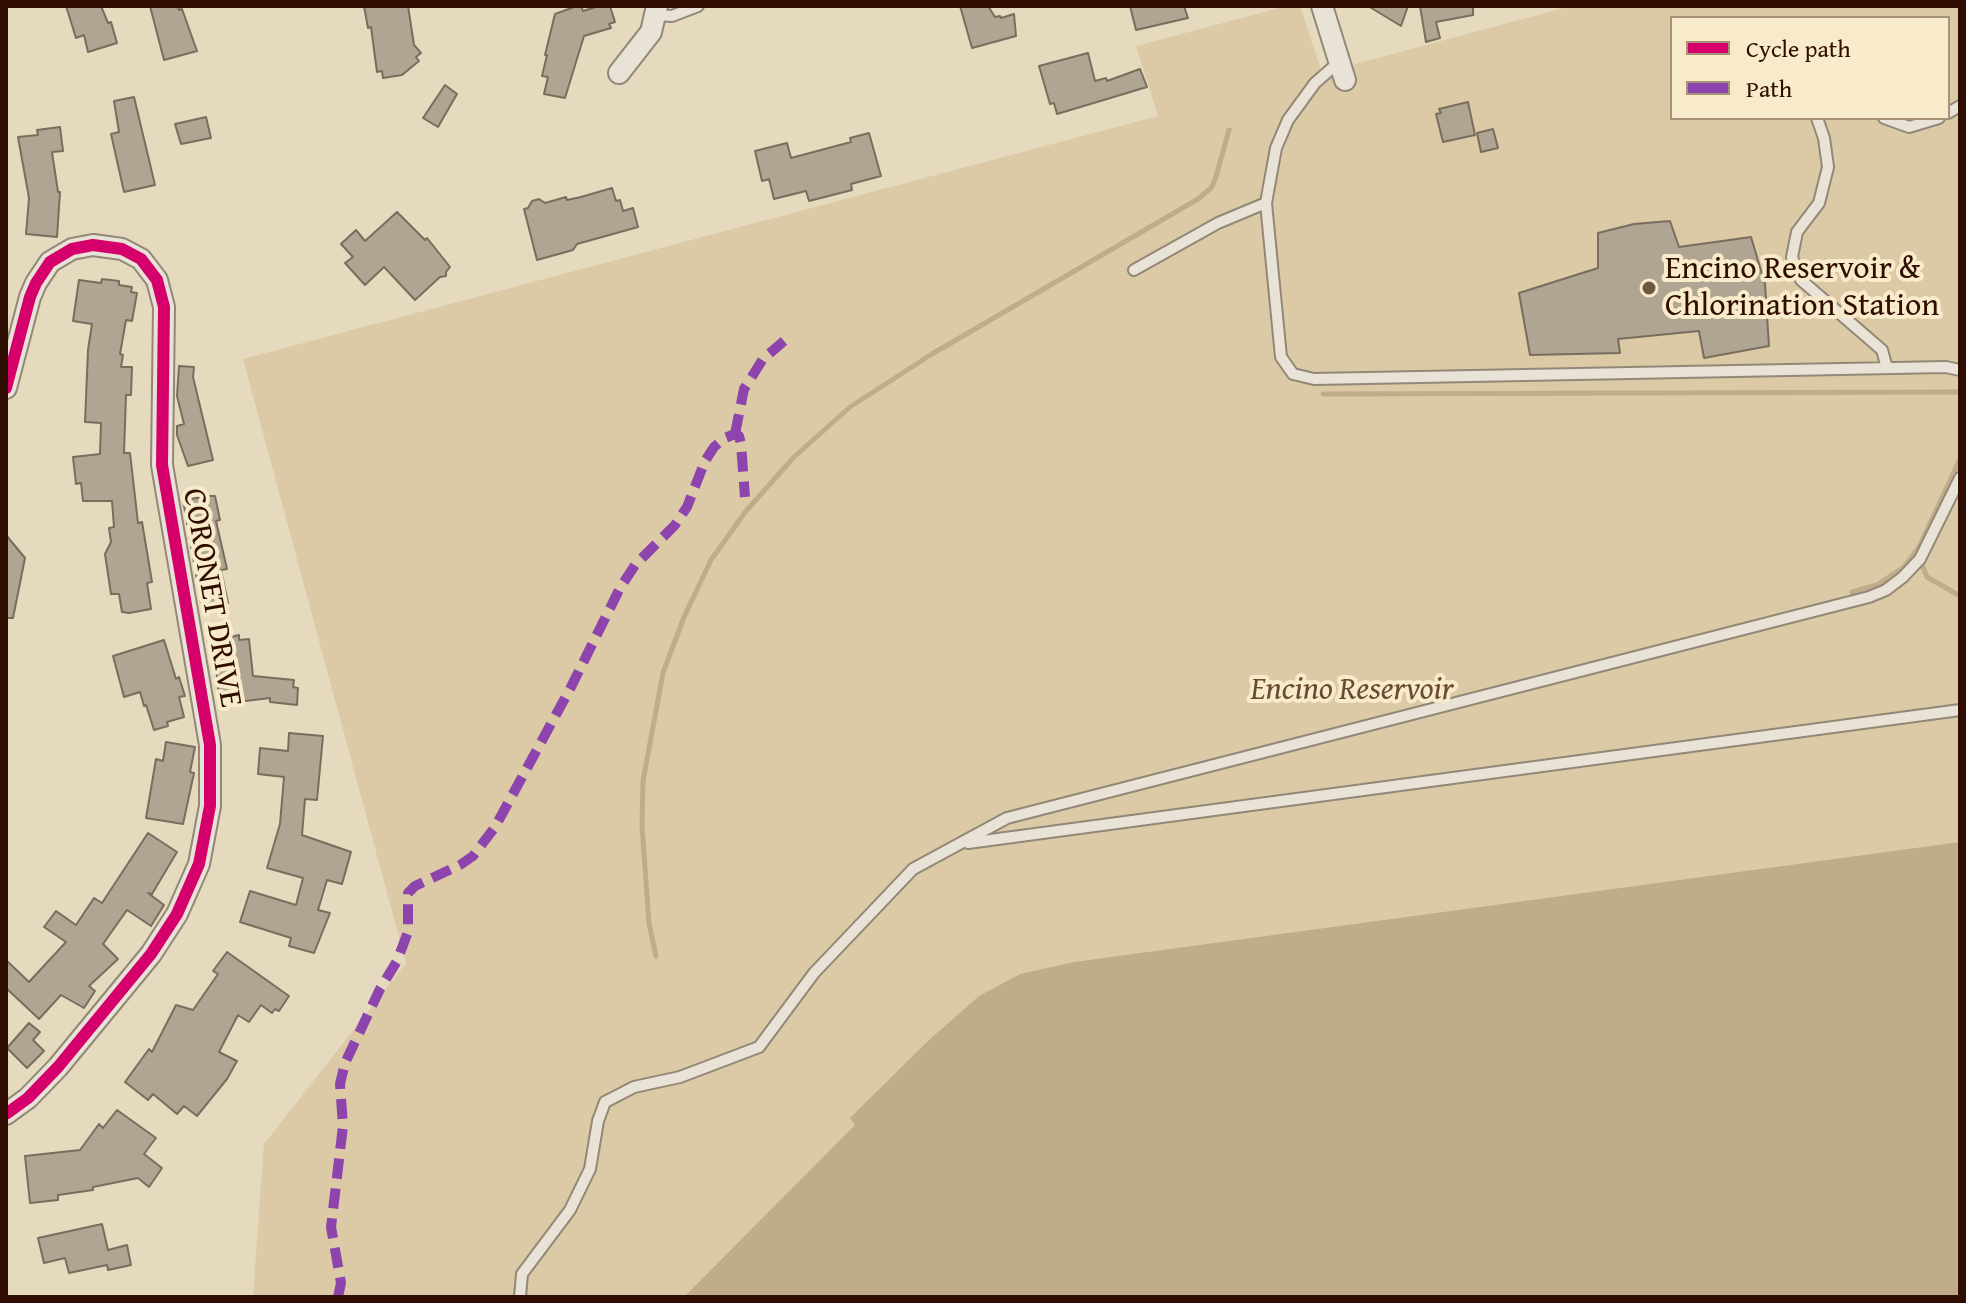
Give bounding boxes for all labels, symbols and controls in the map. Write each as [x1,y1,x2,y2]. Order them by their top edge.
legend [1670,16,1950,120]
text: Cycle path [1746,31,1851,66]
text: Path [1746,71,1792,106]
place label: Encino Reservoir & Chlorination Station [1665,251,1939,326]
marker: Encino Reservoir & Chlorination Station [1640,279,1658,297]
street label: CORONET DRIVE [173,486,249,710]
park label: Encino Reservoir [1250,672,1454,710]

